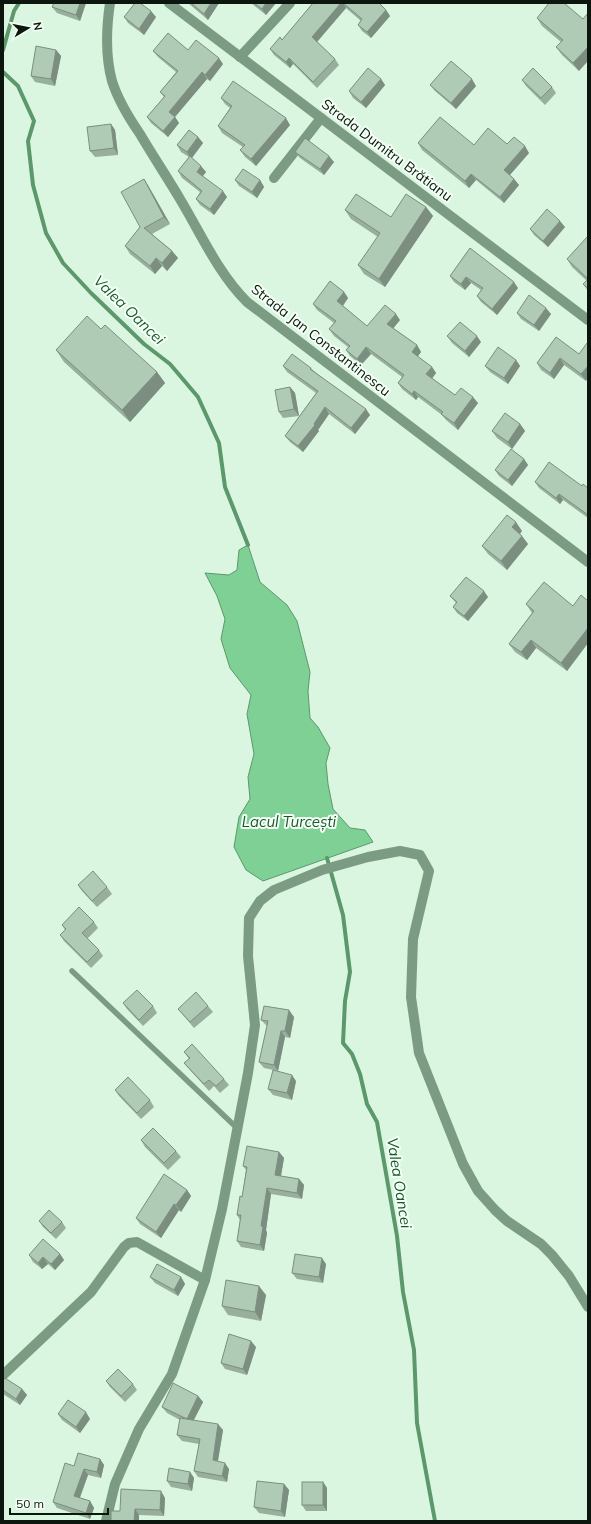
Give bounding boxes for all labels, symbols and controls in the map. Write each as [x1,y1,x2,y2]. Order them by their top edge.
north arrow [8,8,48,48]
text: N [30,21,45,32]
street label: Strada Dumitru Brătianu [318,95,456,205]
water label: Valea Oancei [90,271,169,349]
street label: Strada Jan Constantinescu [248,280,394,400]
water label: Lacul Turcești [242,812,337,831]
water label: Valea Oancei [383,1136,416,1230]
scale bar [10,1490,108,1516]
text: 50 m [16,1496,44,1511]

